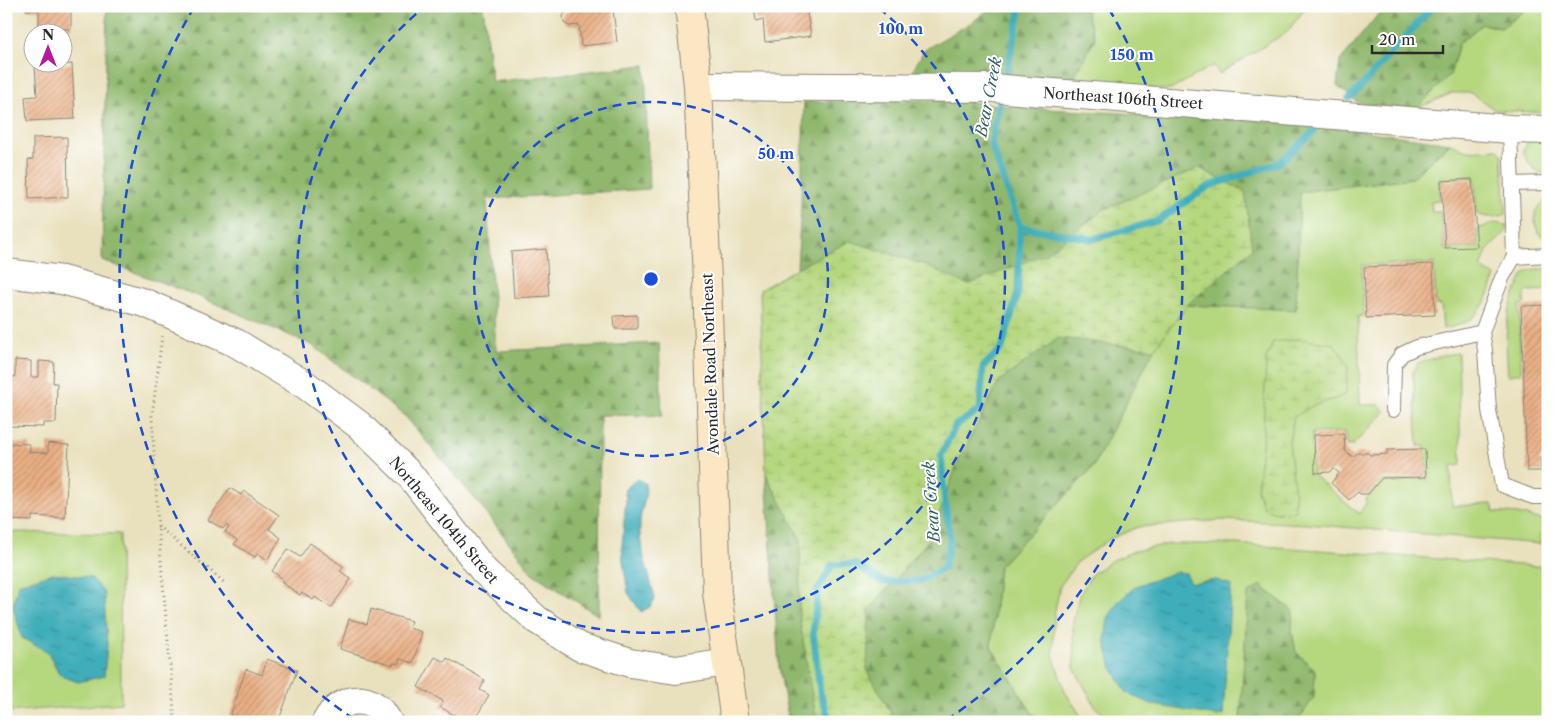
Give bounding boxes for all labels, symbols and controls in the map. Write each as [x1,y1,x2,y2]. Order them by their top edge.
text: 100 m [879,19,923,38]
north arrow [22,22,72,72]
scale bar [1372,22,1443,54]
text: N [42,26,54,44]
text: 20 m [1379,30,1415,49]
text: 150 m [1110,45,1154,64]
water label: Bear Creek [970,55,1006,141]
street label: Northeast 106th Street [1043,83,1204,113]
text: 50 m [758,144,794,163]
centre of rings [642,270,660,288]
street label: Avondale Road Northeast [697,272,723,456]
street label: Northeast 104th Street [385,453,503,588]
water label: Bear Creek [918,460,944,545]

